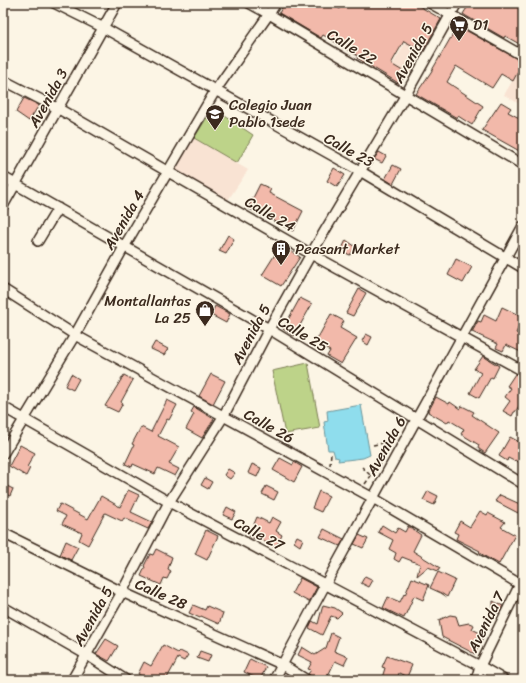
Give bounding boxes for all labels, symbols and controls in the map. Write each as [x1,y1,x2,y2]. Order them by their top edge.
place label: D1 [473,12,488,38]
supermarket icon: D1 [448,14,470,42]
street label: Avenida 5 [385,18,440,89]
street label: Calle 22 [322,22,382,72]
street label: Avenida 3 [21,64,75,133]
place label: Colegio Juan Pablo 1sede [229,92,312,135]
school or university icon: Colegio Juan Pablo 1sede [204,103,226,131]
street label: Calle 23 [319,126,379,174]
street label: Avenida 4 [96,185,152,256]
street label: Calle 24 [240,189,300,239]
place label: Peasant Market [295,236,400,262]
building icon: Peasant Market [270,238,292,266]
place label: Montallantas La 25 [104,288,191,331]
shop icon: Montallantas La 25 [194,299,216,327]
street label: Avenida 5 [224,299,278,370]
street label: Calle 25 [273,309,333,359]
street label: Calle 26 [239,401,299,451]
street label: Avenida 6 [358,411,413,481]
street label: Calle 27 [229,510,290,559]
street label: Calle 28 [131,571,191,617]
street label: Avenida 5 [65,581,120,652]
street label: Avenida 7 [460,586,512,658]

